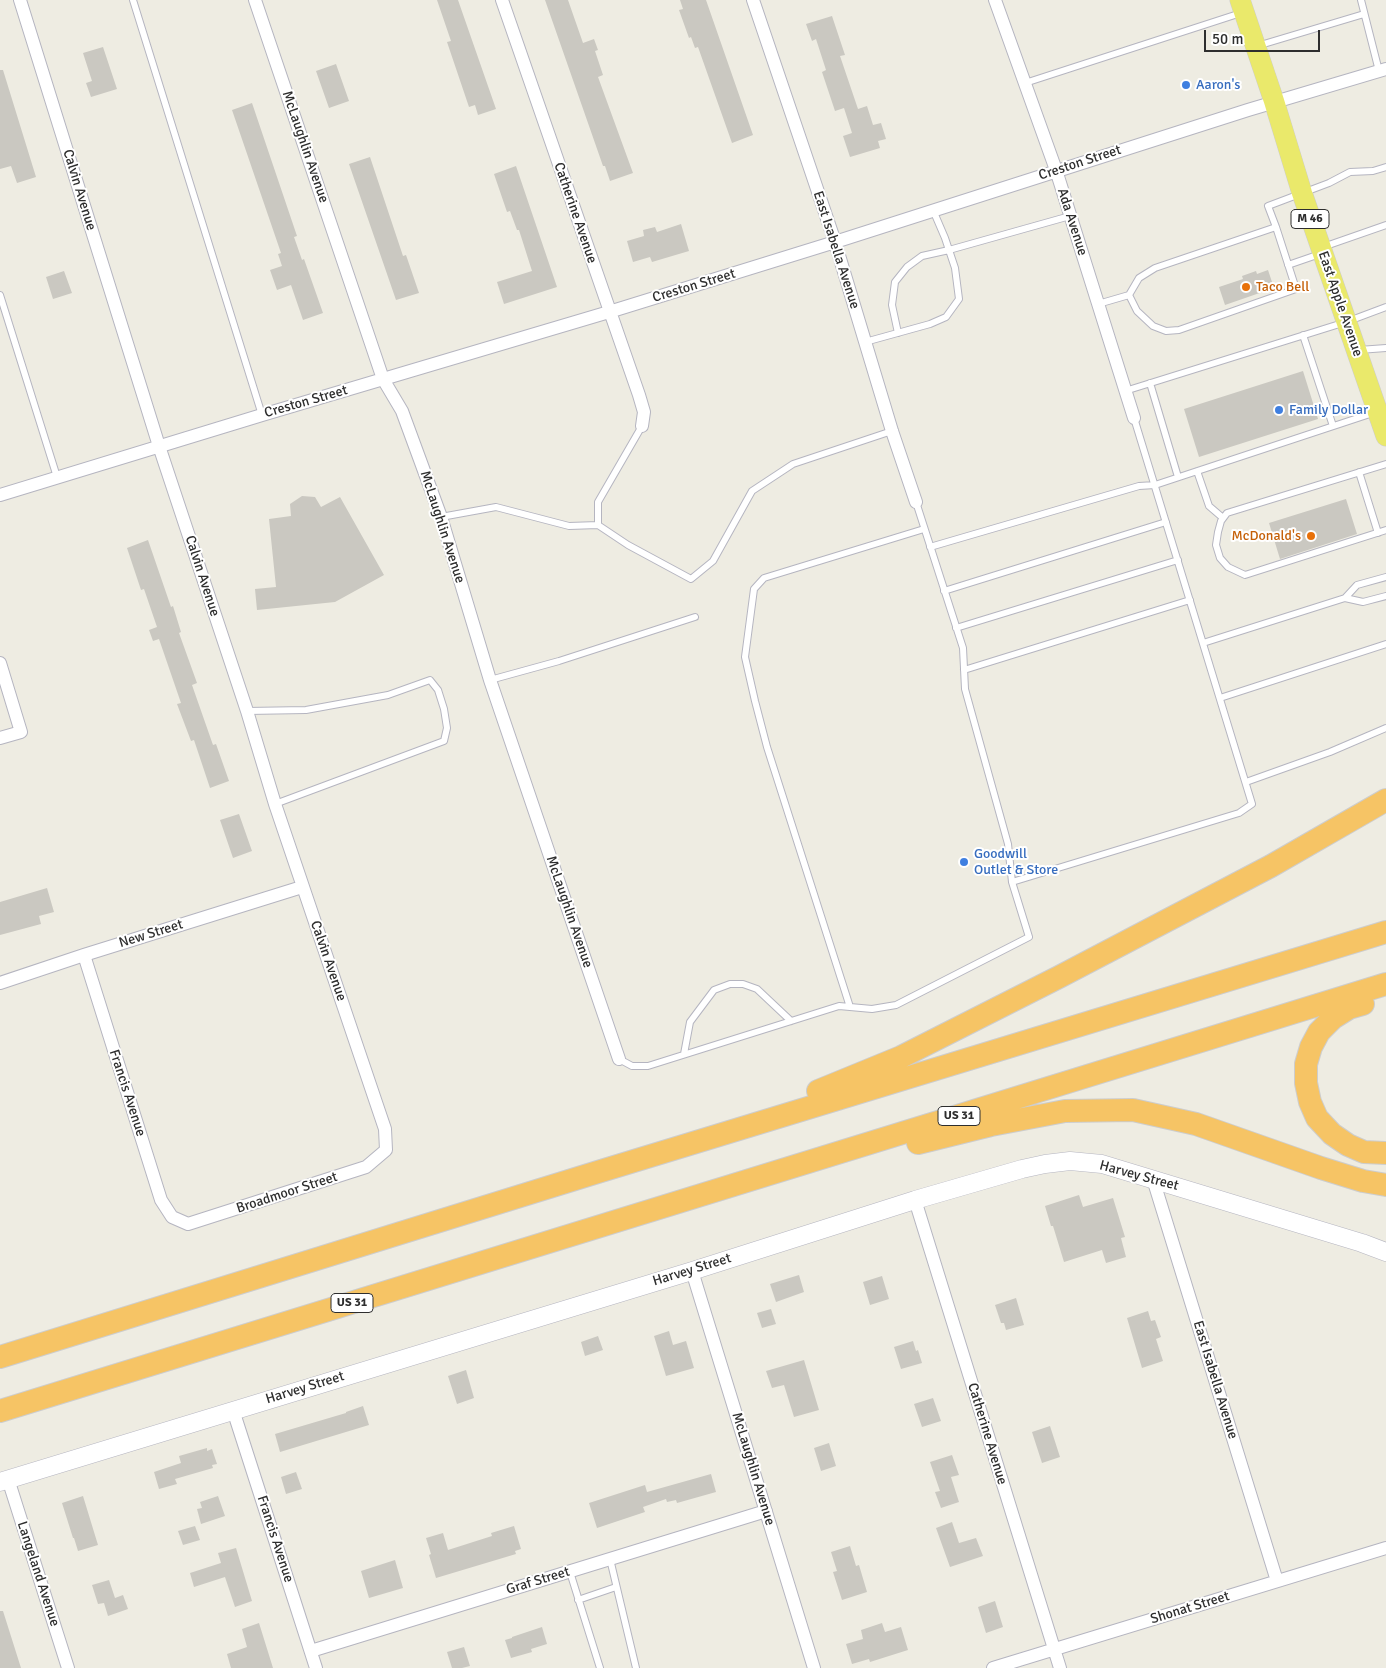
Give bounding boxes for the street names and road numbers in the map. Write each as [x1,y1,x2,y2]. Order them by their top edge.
street label: McLaughlin Avenue [278,89,332,205]
street label: Creston Street [1037,142,1123,184]
street label: Calvin Avenue [59,147,99,233]
street label: Catherine Avenue [550,160,600,266]
street label: Ada Avenue [1053,186,1091,258]
street label: East Isabella Avenue [809,189,863,311]
road number: M 46 [1291,210,1329,228]
street label: East Apple Avenue [1314,249,1366,359]
street label: Creston Street [651,265,737,307]
street label: Creston Street [262,382,350,422]
street label: McLaughlin Avenue [416,469,468,585]
street label: Calvin Avenue [181,533,223,619]
street label: McLaughlin Avenue [542,854,596,970]
street label: New Street [117,916,185,952]
street label: Calvin Avenue [306,919,350,1003]
street label: Francis Avenue [105,1047,149,1139]
road number: US 31 [938,1106,980,1126]
street label: Harvey Street [1098,1157,1180,1195]
street label: Broadmoor Street [234,1169,340,1217]
street label: Harvey Street [651,1250,733,1290]
road number: US 31 [331,1294,373,1312]
street label: East Isabella Avenue [1189,1319,1241,1441]
street label: Harvey Street [264,1368,346,1408]
street label: Catherine Avenue [964,1381,1010,1487]
street label: McLaughlin Avenue [728,1411,778,1527]
street label: Francis Avenue [253,1493,297,1585]
street label: Langeland Avenue [13,1519,63,1629]
street label: Graf Street [504,1563,572,1599]
street label: Shonat Street [1148,1588,1232,1628]

